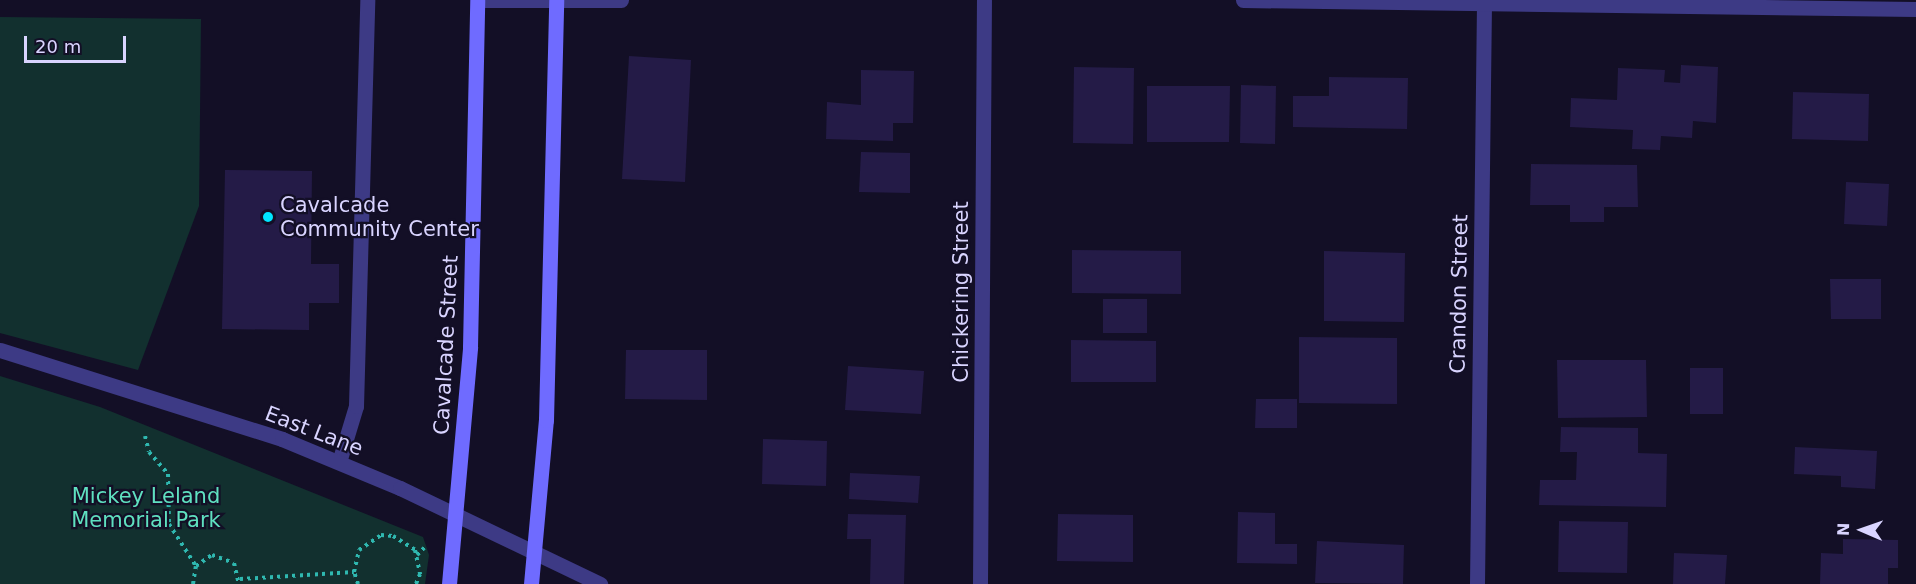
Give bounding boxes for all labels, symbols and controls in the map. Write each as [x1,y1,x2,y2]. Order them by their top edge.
scale bar [27,24,129,62]
text: 20 m [35,36,81,57]
place label: Cavalcade Community Center [280,192,479,242]
street label: Chickering Street [948,201,974,383]
marker: Cavalcade Community Center [261,210,275,224]
street label: Crandon Street [1445,214,1473,374]
street label: Cavalcade Street [429,255,463,435]
street label: East Lane [262,401,366,461]
park label: Mickey Leland Memorial Park [71,483,221,533]
north arrow [1832,500,1892,560]
text: N [1834,522,1853,536]

